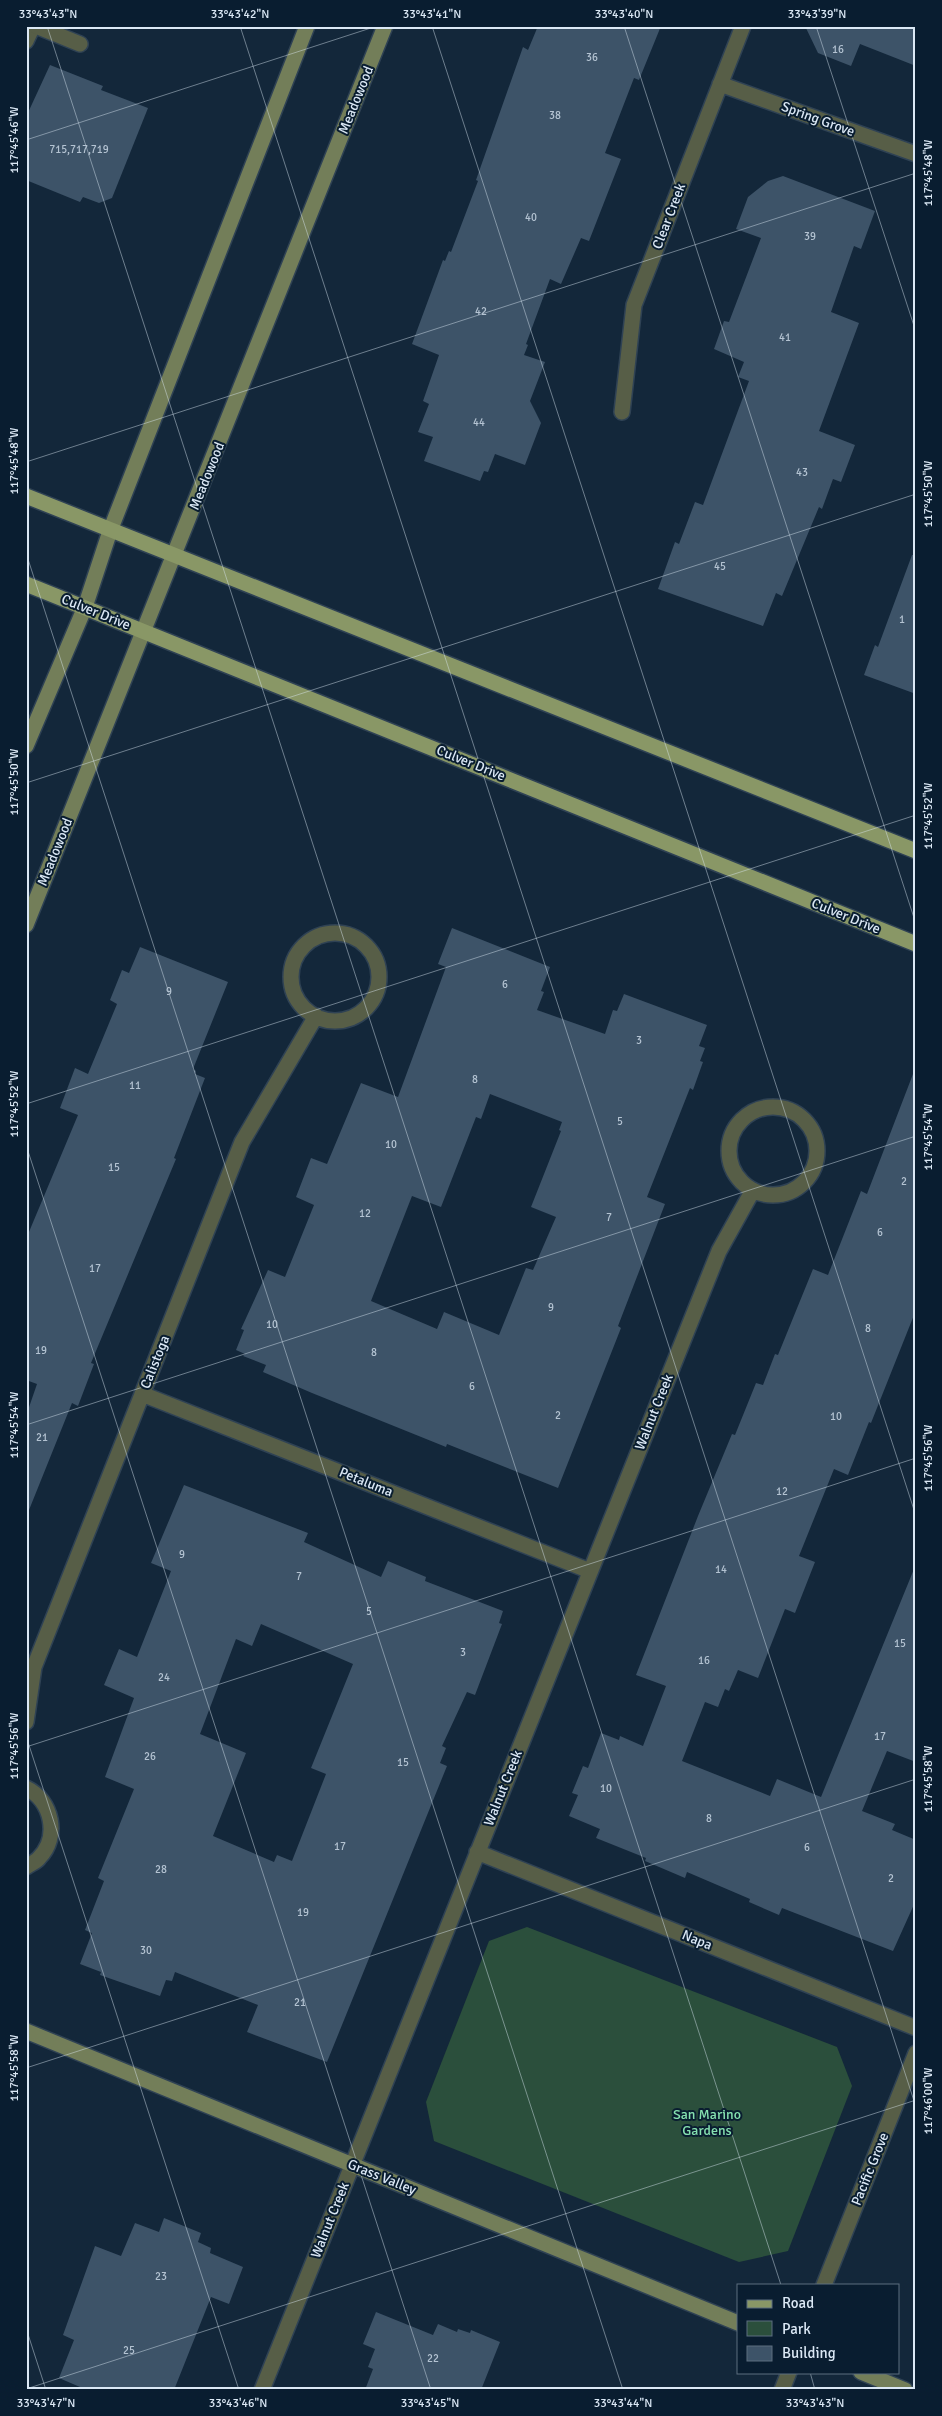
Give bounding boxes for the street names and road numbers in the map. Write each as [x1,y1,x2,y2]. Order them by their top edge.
street label: Meadowood [335,64,377,136]
street label: Spring Grove [779,98,857,140]
street label: Clear Creek [649,181,689,251]
street label: Meadowood [186,440,228,512]
street label: Culver Drive [59,590,133,634]
street label: Culver Drive [434,741,508,785]
street label: Meadowood [34,816,76,888]
street label: Culver Drive [809,894,883,938]
street label: Calistoga [137,1333,173,1391]
street label: Walnut Creek [631,1372,677,1452]
street label: Petaluma [337,1464,395,1500]
street label: Walnut Creek [480,1748,526,1828]
street label: Napa [679,1926,715,1954]
street label: Pacific Grove [848,2130,892,2208]
street label: Grass Valley [345,2156,419,2199]
street label: Walnut Creek [307,2180,353,2260]

